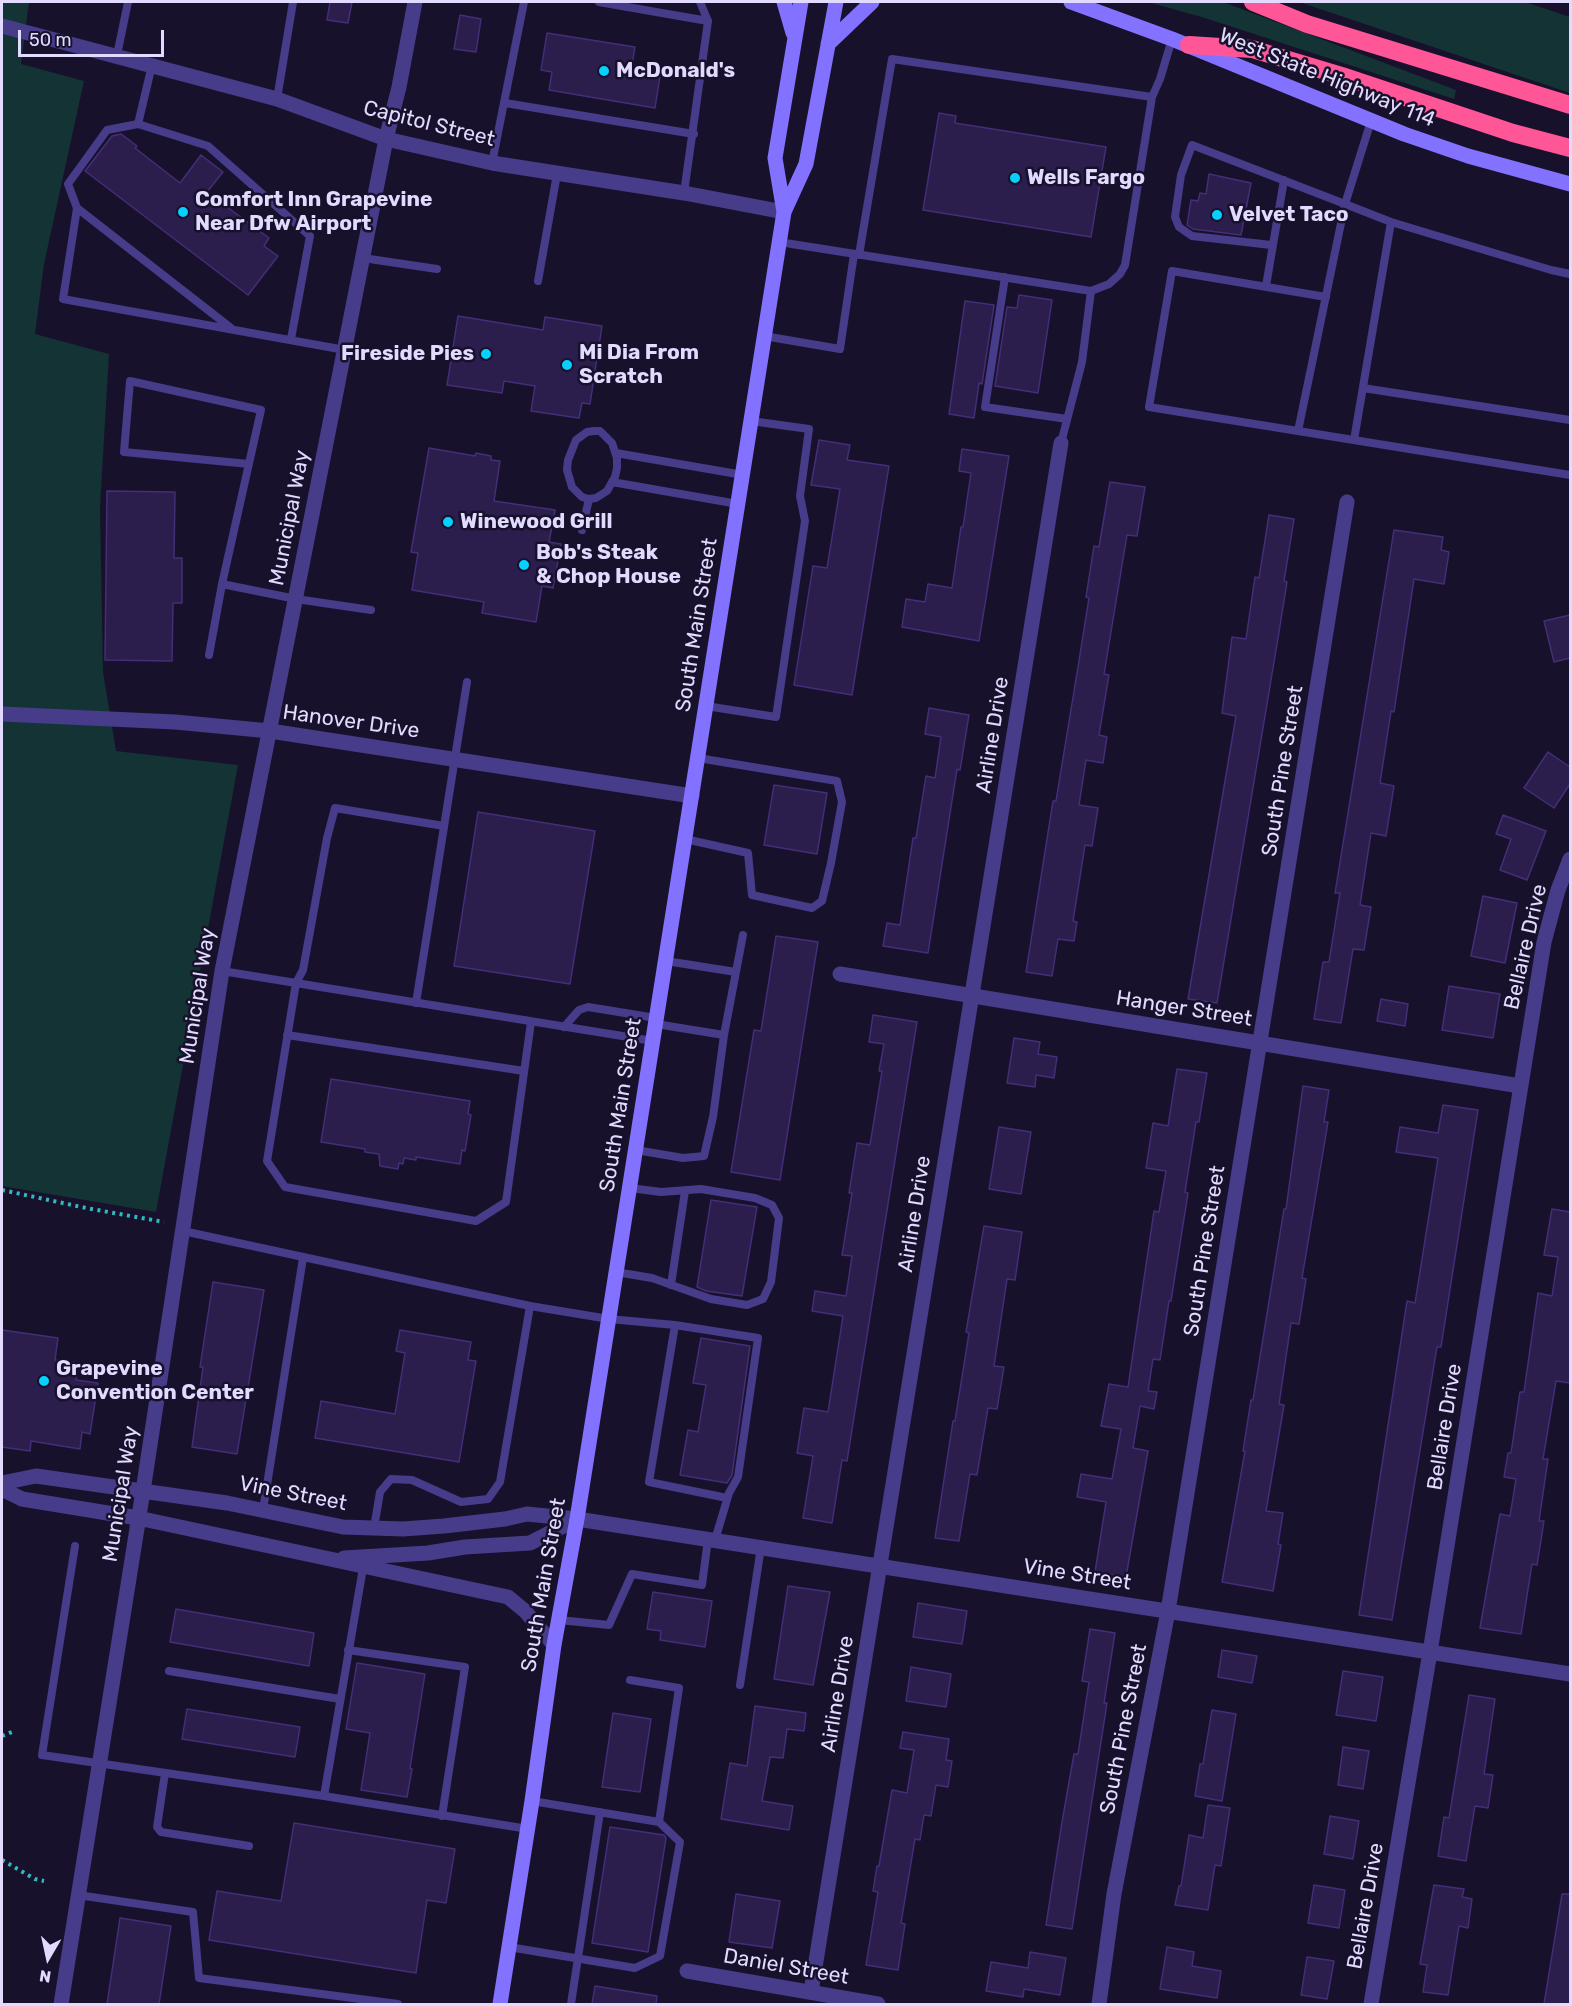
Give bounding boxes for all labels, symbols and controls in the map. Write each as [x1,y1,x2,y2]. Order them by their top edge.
scale bar [21,18,166,56]
street label: West State Highway 114 [1215,23,1439,133]
text: 50 m [29,29,72,51]
place label: McDonald's [616,58,735,84]
marker: McDonald's [597,64,611,78]
street label: Capitol Street [361,96,497,152]
place label: Wells Fargo [1027,165,1145,191]
marker: Wells Fargo [1008,171,1022,185]
place label: Comfort Inn Grapevine Near Dfw Airport [195,187,432,237]
place label: Velvet Taco [1229,202,1349,228]
marker: Comfort Inn Grapevine Near Dfw Airport [176,205,190,219]
marker: Velvet Taco [1210,208,1224,222]
place label: Mi Dia From Scratch [579,340,699,390]
place label: Fireside Pies [341,341,474,367]
marker: Fireside Pies [479,347,493,361]
marker: Mi Dia From Scratch [560,358,574,372]
street label: Municipal Way [265,448,315,588]
place label: Winewood Grill [460,509,612,535]
marker: Winewood Grill [441,515,455,529]
street label: South Main Street [671,536,723,714]
place label: Bob's Steak & Chop House [536,540,681,590]
marker: Bob's Steak & Chop House [517,558,531,572]
street label: Airline Drive [971,675,1015,795]
street label: South Pine Street [1257,684,1309,858]
street label: Hanover Drive [281,700,421,744]
street label: Bellaire Drive [1499,882,1553,1012]
street label: Municipal Way [175,926,221,1066]
street label: Hanger Street [1114,986,1254,1032]
street label: South Main Street [595,1016,647,1194]
street label: Airline Drive [893,1154,937,1274]
street label: South Pine Street [1179,1164,1231,1338]
place label: Grapevine Convention Center [56,1356,254,1406]
street label: Bellaire Drive [1423,1362,1467,1492]
marker: Grapevine Convention Center [37,1374,51,1388]
street label: Municipal Way [98,1424,144,1564]
street label: Vine Street [237,1471,349,1517]
street label: South Main Street [516,1496,572,1674]
street label: Vine Street [1021,1554,1133,1596]
street label: Airline Drive [816,1634,860,1754]
street label: South Pine Street [1095,1642,1153,1816]
street label: Bellaire Drive [1342,1841,1390,1971]
north arrow [18,1928,78,1988]
street label: Daniel Street [721,1944,851,1990]
text: N [38,1966,52,1987]

